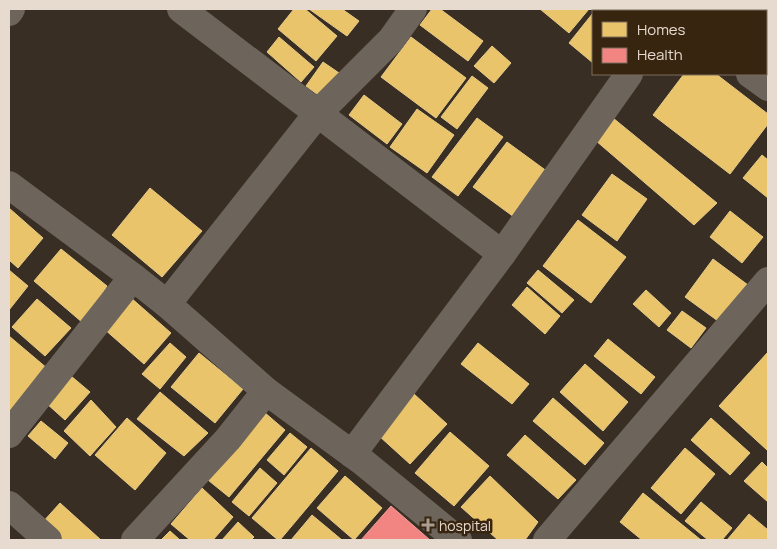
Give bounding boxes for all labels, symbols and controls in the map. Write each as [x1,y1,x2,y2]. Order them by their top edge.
legend [592,10,767,75]
text: Homes [637,19,686,40]
text: Health [637,44,683,65]
place label: hospital [439,516,491,535]
marker: hospital [421,518,435,532]

